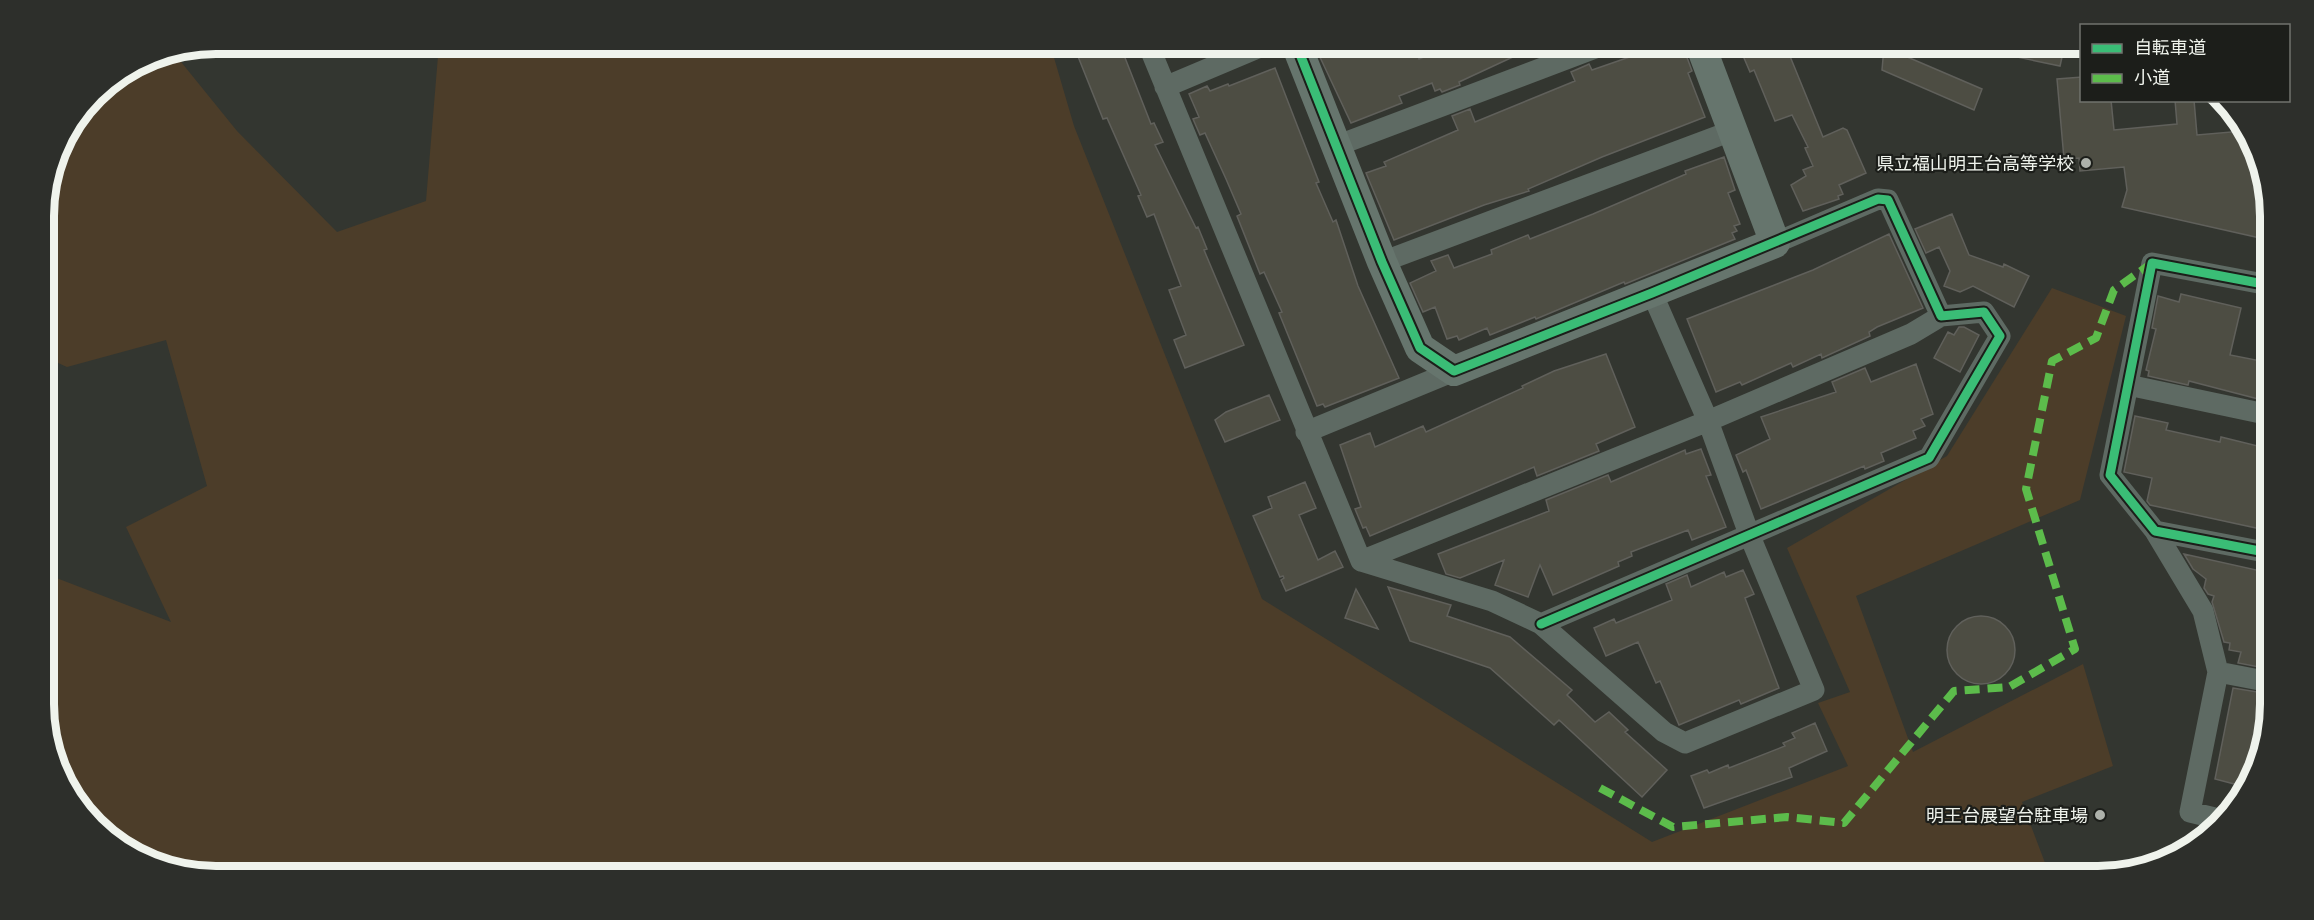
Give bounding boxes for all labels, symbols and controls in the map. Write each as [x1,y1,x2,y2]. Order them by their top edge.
legend [2080,24,2290,102]
text: 自転車道 [2134,36,2206,59]
text: 小道 [2134,66,2170,89]
place label: 県立福山明王台高等学校 [1876,152,2074,175]
marker: 県立福山明王台高等学校 [2079,156,2093,170]
place label: 明王台展望台駐車場 [1926,804,2088,827]
marker: 明王台展望台駐車場 [2093,808,2107,822]

